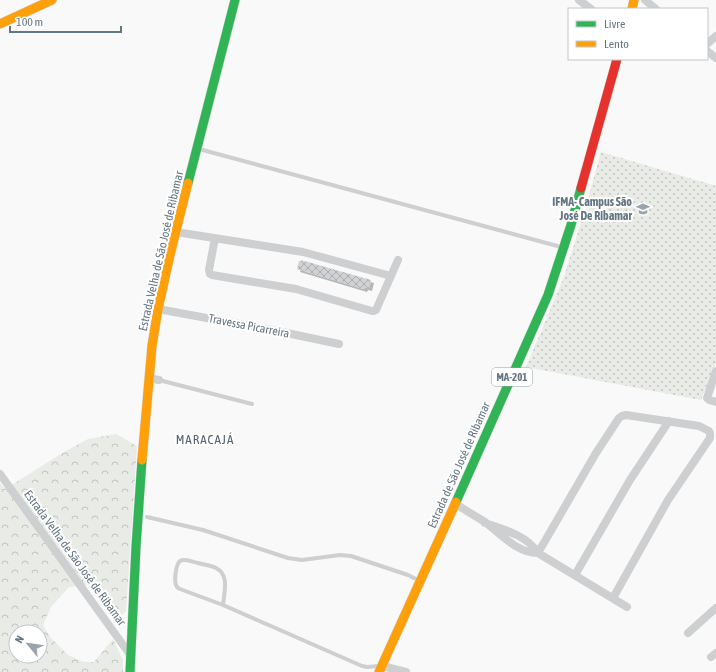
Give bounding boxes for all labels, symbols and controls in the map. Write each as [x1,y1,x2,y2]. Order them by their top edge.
scale bar [10,8,121,34]
legend [568,8,708,60]
text: 100 m [16,15,43,29]
text: Livre [604,17,625,31]
text: Lento [604,37,629,51]
street label: Estrada Velha de São José de Ribamar [136,169,186,332]
place label: IFMA- Campus São José De Ribamar [552,195,632,223]
school or university icon: IFMA- Campus São José De Ribamar [635,201,651,217]
street label: Travessa Picarreira [207,311,291,341]
road number: MA-201 [492,368,532,386]
street label: Estrada de São José de Ribamar [425,399,493,530]
district label: MARACAJÁ [176,432,234,447]
street label: Estrada Velha de São José de Ribamar [21,488,129,629]
north arrow [8,624,48,664]
text: N [12,633,26,645]

